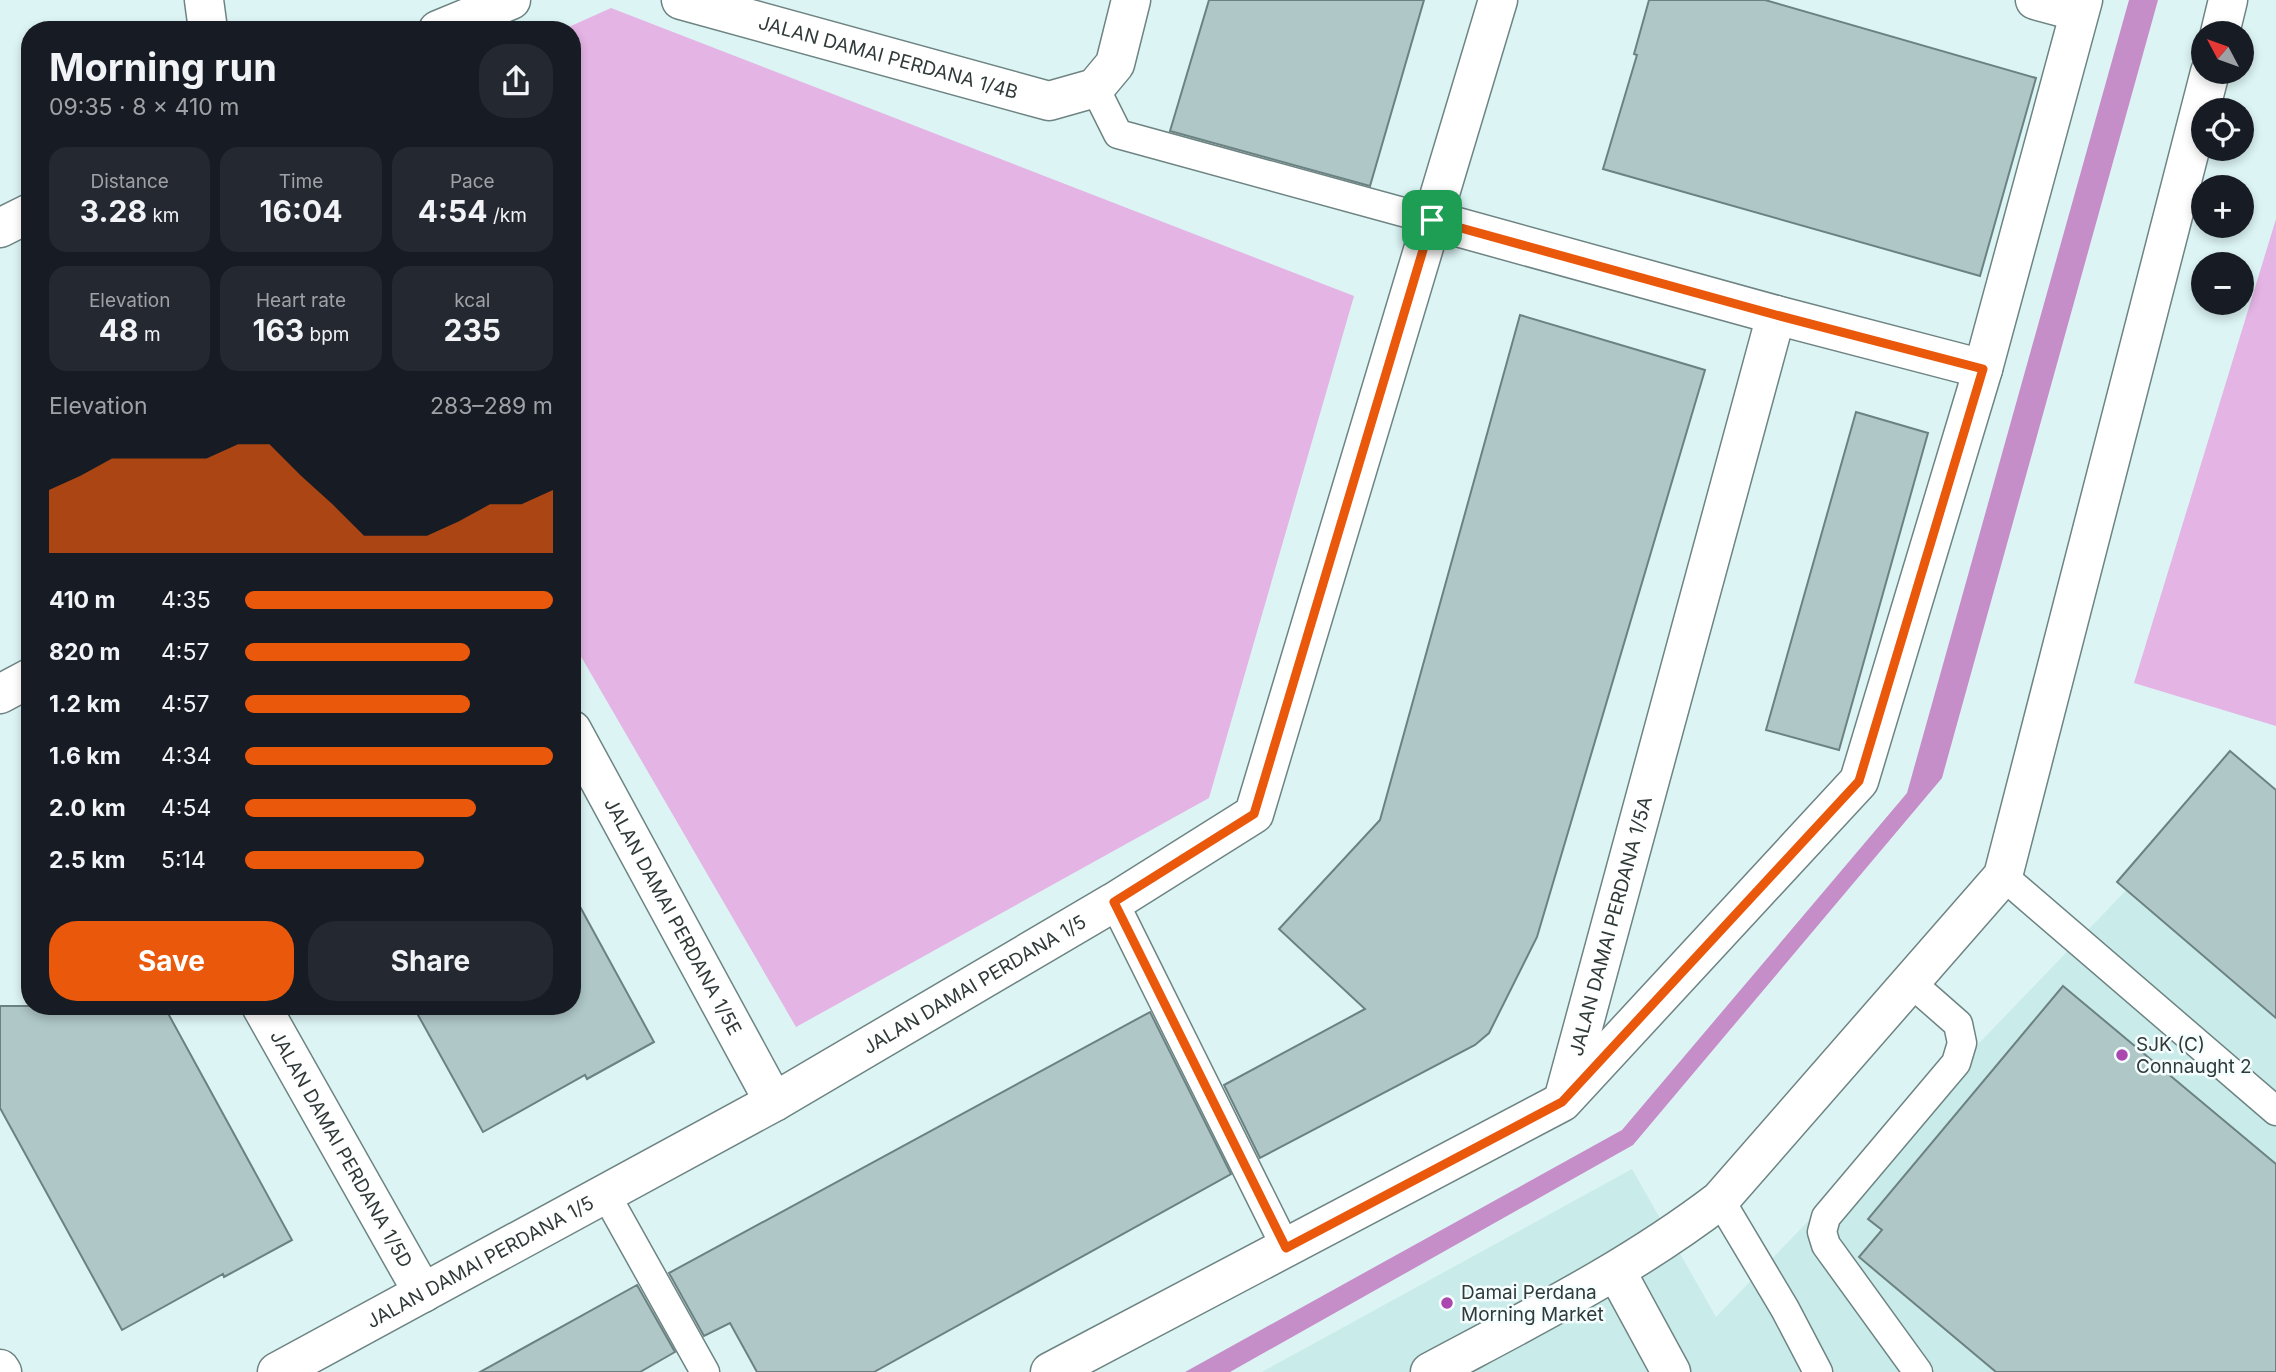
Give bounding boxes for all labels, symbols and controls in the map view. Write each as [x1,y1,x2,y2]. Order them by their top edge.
street label: JALAN DAMAI PERDANA 1/4B [756,10,1021,103]
north arrow [2191,21,2254,84]
map controls [2191,21,2254,315]
text: Morning run [49,44,277,90]
button: share [479,44,553,118]
text: 09:35 · 8 × 410 m [49,93,239,121]
button: locate [2191,98,2254,161]
text: Distance [90,170,169,193]
text: Time [279,170,323,193]
text: Pace [450,170,495,193]
button: + [2191,175,2254,238]
pin [1402,190,1462,250]
text: 3.28 [80,193,147,229]
text: 16:04 [260,193,342,229]
text: 4:54 [418,193,488,229]
icon: arrive [1413,201,1451,239]
text: km [147,204,179,227]
text: /km [488,204,527,227]
button: − [2191,252,2254,315]
text: Elevation [89,289,170,312]
text: Heart rate [256,289,346,312]
text: kcal [454,289,490,312]
text: 48 [99,312,139,348]
text: 163 [252,312,304,348]
text: 235 [444,312,501,348]
text: m [139,323,161,346]
text: bpm [304,323,350,346]
text: Elevation [49,392,148,420]
text: 283–289 m [430,392,553,420]
text: 410 m [49,586,116,614]
text: 4:35 [161,586,211,614]
text: 820 m [49,638,120,666]
text: 4:57 [161,638,209,666]
text: 1.2 km [49,690,121,718]
text: 4:57 [161,690,209,718]
text: 1.6 km [49,742,121,770]
text: 4:34 [161,742,212,770]
text: 2.0 km [49,794,126,822]
text: 4:54 [161,794,211,822]
street label: JALAN DAMAI PERDANA 1/5E [600,794,747,1039]
street label: JALAN DAMAI PERDANA 1/5A [1564,794,1656,1059]
text: 2.5 km [49,846,126,874]
text: 5:14 [161,846,206,874]
street label: JALAN DAMAI PERDANA 1/5 [859,910,1090,1059]
button: Save [49,921,294,1001]
button: Share [308,921,553,1001]
street label: JALAN DAMAI PERDANA 1/5D [266,1026,418,1271]
place label: SJK (C) Connaught 2 [2136,1033,2252,1078]
marker: SJK (C) Connaught 2 [2114,1047,2130,1063]
street label: JALAN DAMAI PERDANA 1/5 [362,1191,597,1333]
place label: Damai Perdana Morning Market [1461,1281,1604,1326]
marker: Damai Perdana Morning Market [1439,1295,1455,1311]

